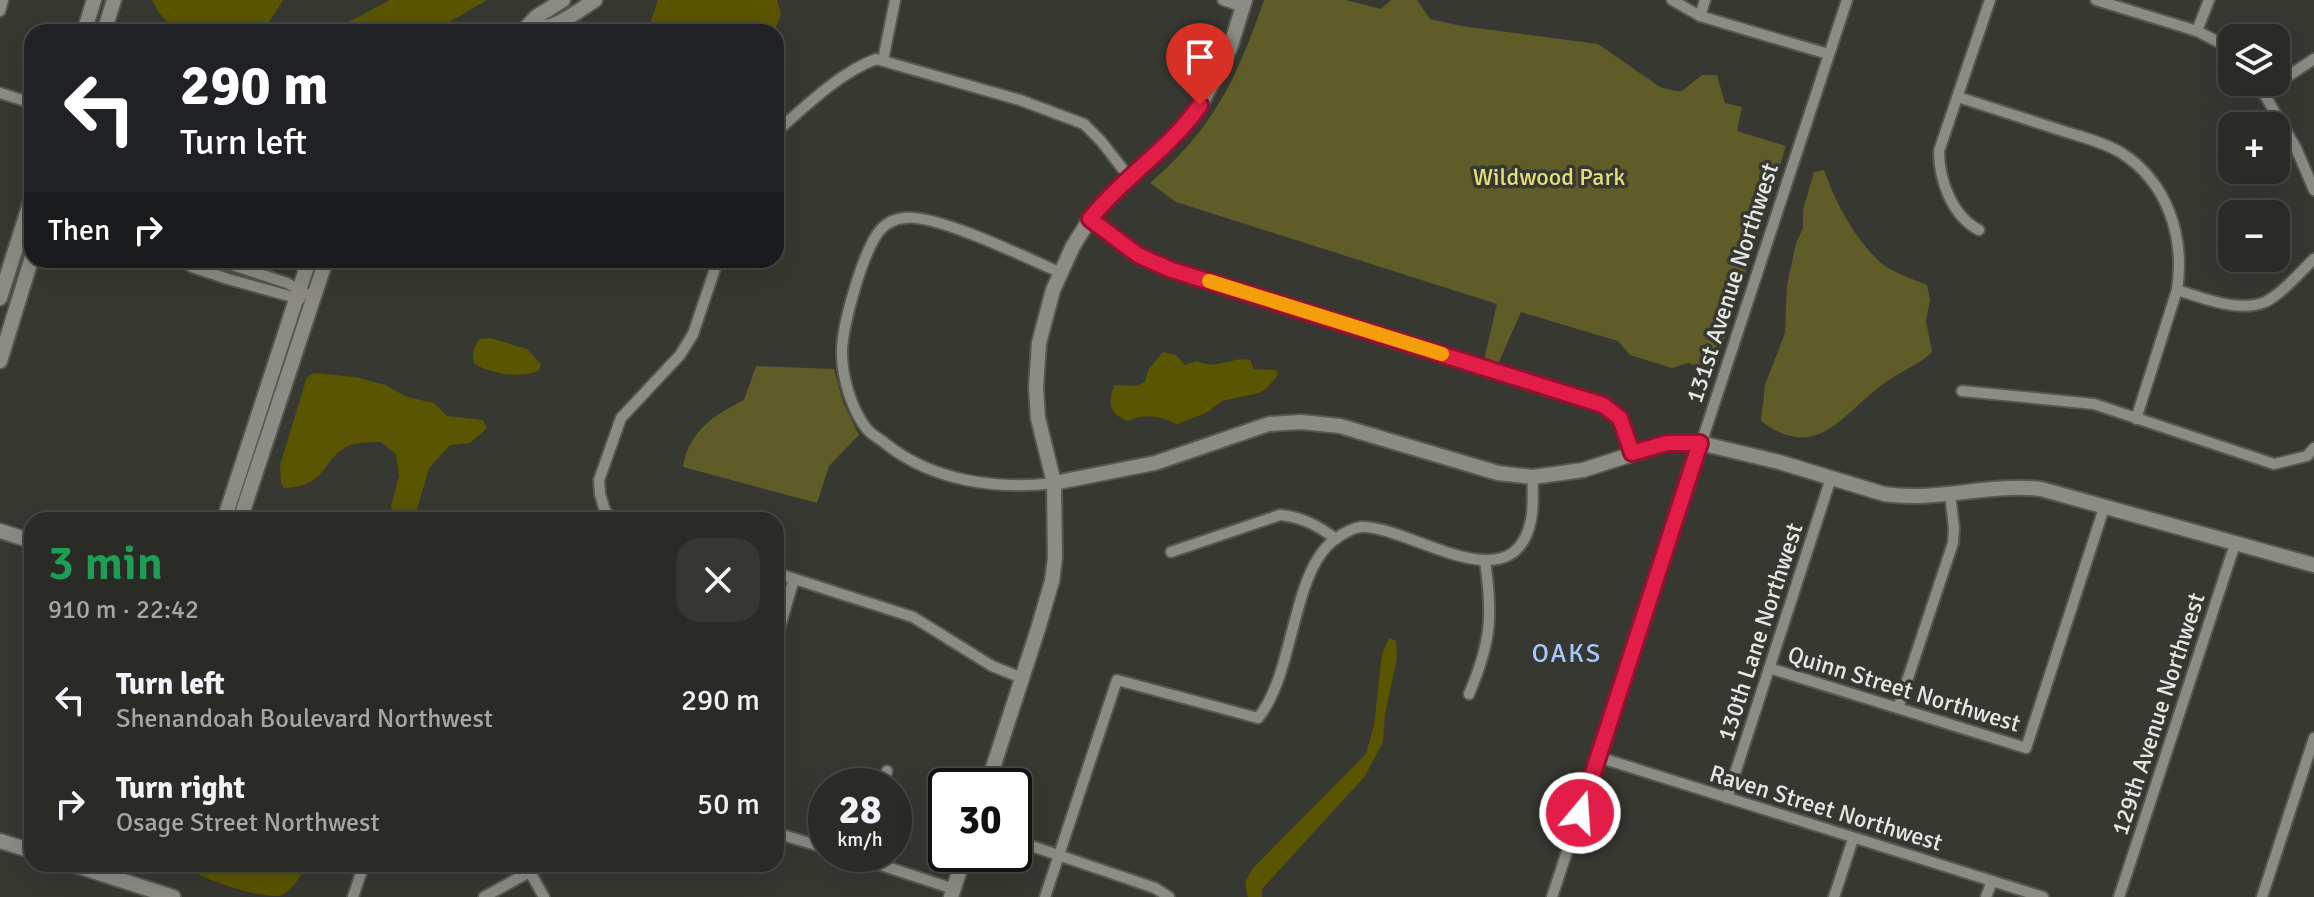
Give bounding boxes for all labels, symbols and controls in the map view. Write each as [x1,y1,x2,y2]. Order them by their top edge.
pin [1166,23,1234,105]
map controls [2218,24,2290,272]
button: layers [2218,24,2290,96]
icon: arrive [1178,35,1222,79]
text: 290 m [180,51,328,120]
icon: left [48,56,152,160]
button: + [2218,112,2290,184]
text: Turn left [180,120,307,165]
street label: 131st Avenue Northwest [1679,159,1785,407]
park label: Wildwood Park [1473,162,1625,192]
button: − [2218,200,2290,272]
icon: right [126,208,170,252]
text: Then [48,212,110,249]
street label: 130th Lane Northwest [1711,519,1809,745]
text: 3 min [48,534,163,593]
button: close [676,538,760,622]
street label: 129th Avenue Northwest [2105,589,2211,839]
text: 910 m · 22:42 [48,594,199,626]
district label: OAKS [1532,638,1602,670]
street label: Quinn Street Northwest [1784,639,2024,739]
text: Turn left [116,666,225,703]
icon: left [48,678,92,722]
text: 290 m [681,682,760,719]
text: Shenandoah Boulevard Northwest [116,703,493,735]
street label: Raven Street Northwest [1706,758,1946,858]
speed limit sign: 30 [928,768,1032,872]
text: Turn right [116,770,245,807]
position arrow [1538,771,1622,855]
icon: right [48,782,92,826]
text: 28 [838,785,882,835]
text: 50 m [697,786,760,823]
text: Osage Street Northwest [116,807,380,839]
text: km/h [837,827,883,852]

